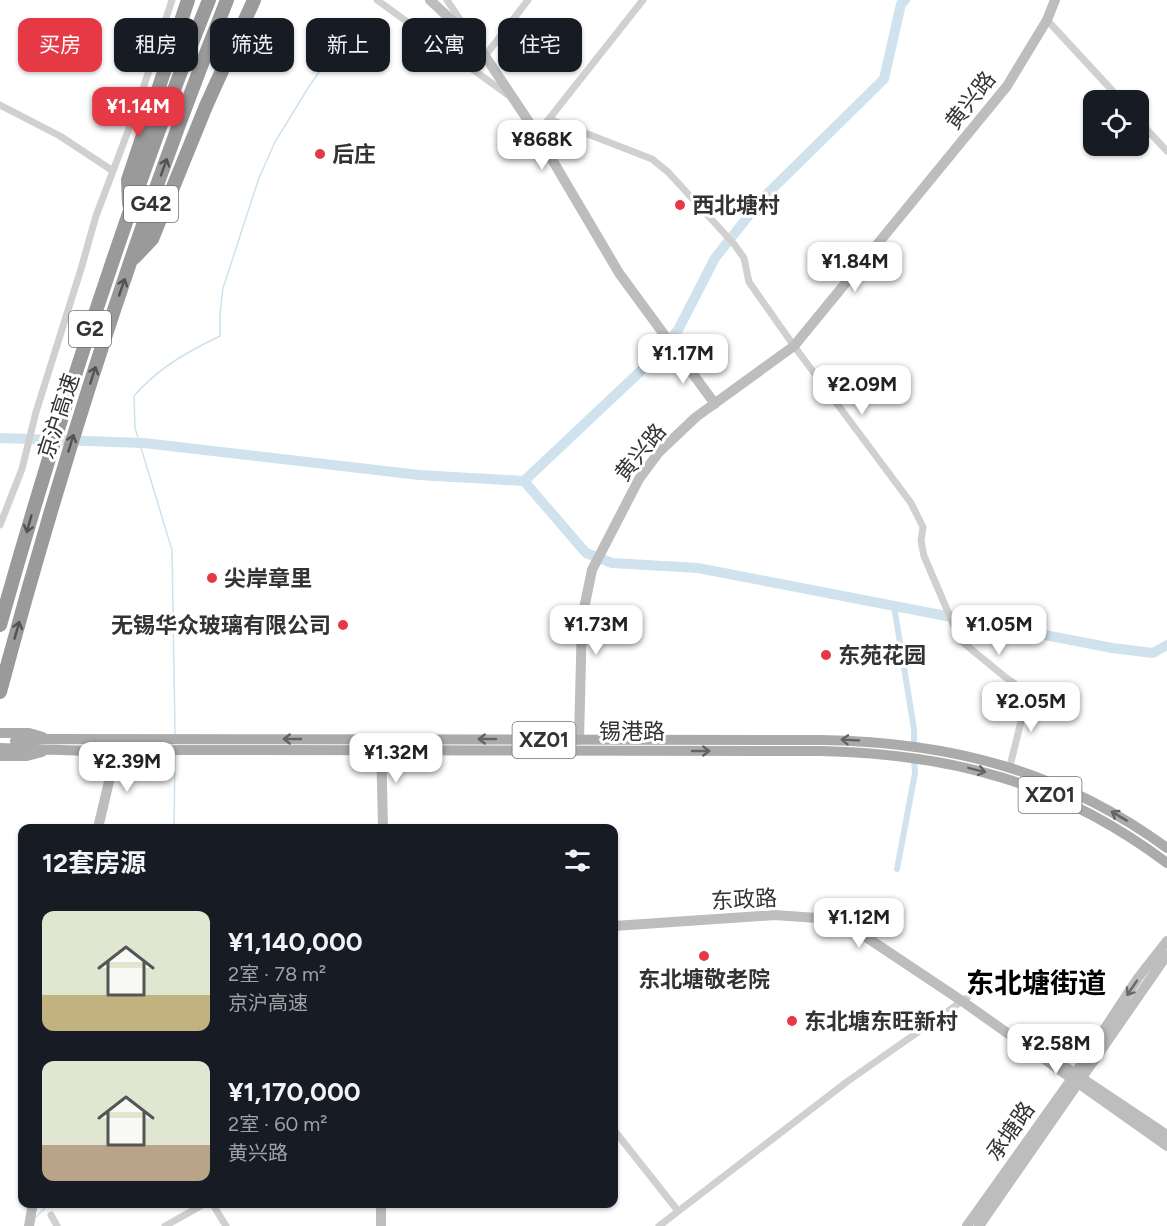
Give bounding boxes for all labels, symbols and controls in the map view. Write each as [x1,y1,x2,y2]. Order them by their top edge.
chip: 买房 [18,18,102,72]
chip: 租房 [114,18,198,72]
chip: 筛选 [210,18,294,72]
chip: 新上 [306,18,390,72]
chip: 公寓 [402,18,486,72]
chip: 住宅 [498,18,582,72]
street label: 黄兴路 [939,66,1001,135]
pin: ¥1.14M [89,87,187,138]
map controls [1083,90,1149,156]
button: locate [1083,90,1149,156]
text: ¥1.14M [106,94,170,118]
pin: ¥868K [500,120,584,171]
text: ¥868K [511,127,573,151]
place label: 后庄 [332,141,376,168]
marker: 后庄 [313,147,327,161]
one-way arrow [160,158,171,177]
road number: G42 [124,186,178,222]
place label: 西北塘村 [692,192,780,219]
marker: 西北塘村 [673,198,687,212]
pin: ¥1.84M [806,242,904,293]
text: ¥1.84M [821,249,889,273]
one-way arrow [117,278,128,297]
road number: G2 [69,311,111,347]
pin: ¥1.17M [634,334,732,385]
text: ¥1.17M [652,341,714,365]
pin: ¥2.09M [813,365,911,416]
one-way arrow [88,366,99,385]
street label: 京沪高速 [32,370,85,462]
text: ¥2.09M [827,372,897,396]
street label: 黄兴路 [609,418,672,486]
one-way arrow [66,434,77,453]
one-way arrow [23,514,34,533]
place label: 尖岸章里 [224,565,312,592]
marker: 尖岸章里 [205,571,219,585]
pin: ¥1.73M [547,605,645,656]
pin: ¥1.05M [950,605,1048,656]
place label: 无锡华众玻璃有限公司 [111,612,331,639]
text: ¥1.73M [564,612,628,636]
text: ¥1.05M [965,612,1033,636]
marker: 无锡华众玻璃有限公司 [336,618,350,632]
one-way arrow [11,621,23,640]
place label: 东苑花园 [838,642,926,669]
marker: 东苑花园 [819,648,833,662]
pin: ¥2.05M [982,682,1080,733]
text: ¥2.05M [996,689,1066,713]
street label: 锡港路 [599,718,665,745]
road number: XZ01 [512,722,576,758]
one-way arrow [282,733,302,745]
pin: ¥1.32M [347,733,445,784]
one-way arrow [477,733,497,745]
one-way arrow [840,735,860,746]
text: ¥1.32M [363,740,429,764]
pin: ¥2.39M [78,742,176,793]
one-way arrow [690,745,710,757]
text: ¥2.39M [93,749,161,773]
one-way arrow [967,765,986,776]
road number: XZ01 [1018,777,1082,813]
one-way arrow [1110,810,1128,821]
icon: filters [561,844,594,877]
text: 12套房源 [42,847,146,879]
street label: 东政路 [710,884,778,915]
pin: ¥1.12M [810,898,908,949]
text: ¥1.12M [828,905,890,929]
text: ¥1,140,000 [228,926,363,958]
icon: home [90,935,162,1007]
marker: 东北塘敬老院 [697,949,711,963]
text: 2室 · 78 m² [228,962,326,986]
place label: 东北塘敬老院 [638,966,770,993]
district label: 东北塘街道 [966,966,1106,1000]
one-way arrow [1125,979,1138,996]
text: 京沪高速 [228,991,308,1015]
place label: 东北塘东旺新村 [804,1008,958,1035]
marker: 东北塘东旺新村 [785,1014,799,1028]
pin: ¥2.58M [1007,1024,1105,1075]
text: ¥2.58M [1021,1031,1091,1055]
text: ¥1,170,000 [228,1076,361,1108]
icon: home [90,1085,162,1157]
street label: 承塘路 [980,1097,1040,1166]
text: 2室 · 60 m² [228,1112,327,1136]
text: 黄兴路 [228,1141,288,1165]

